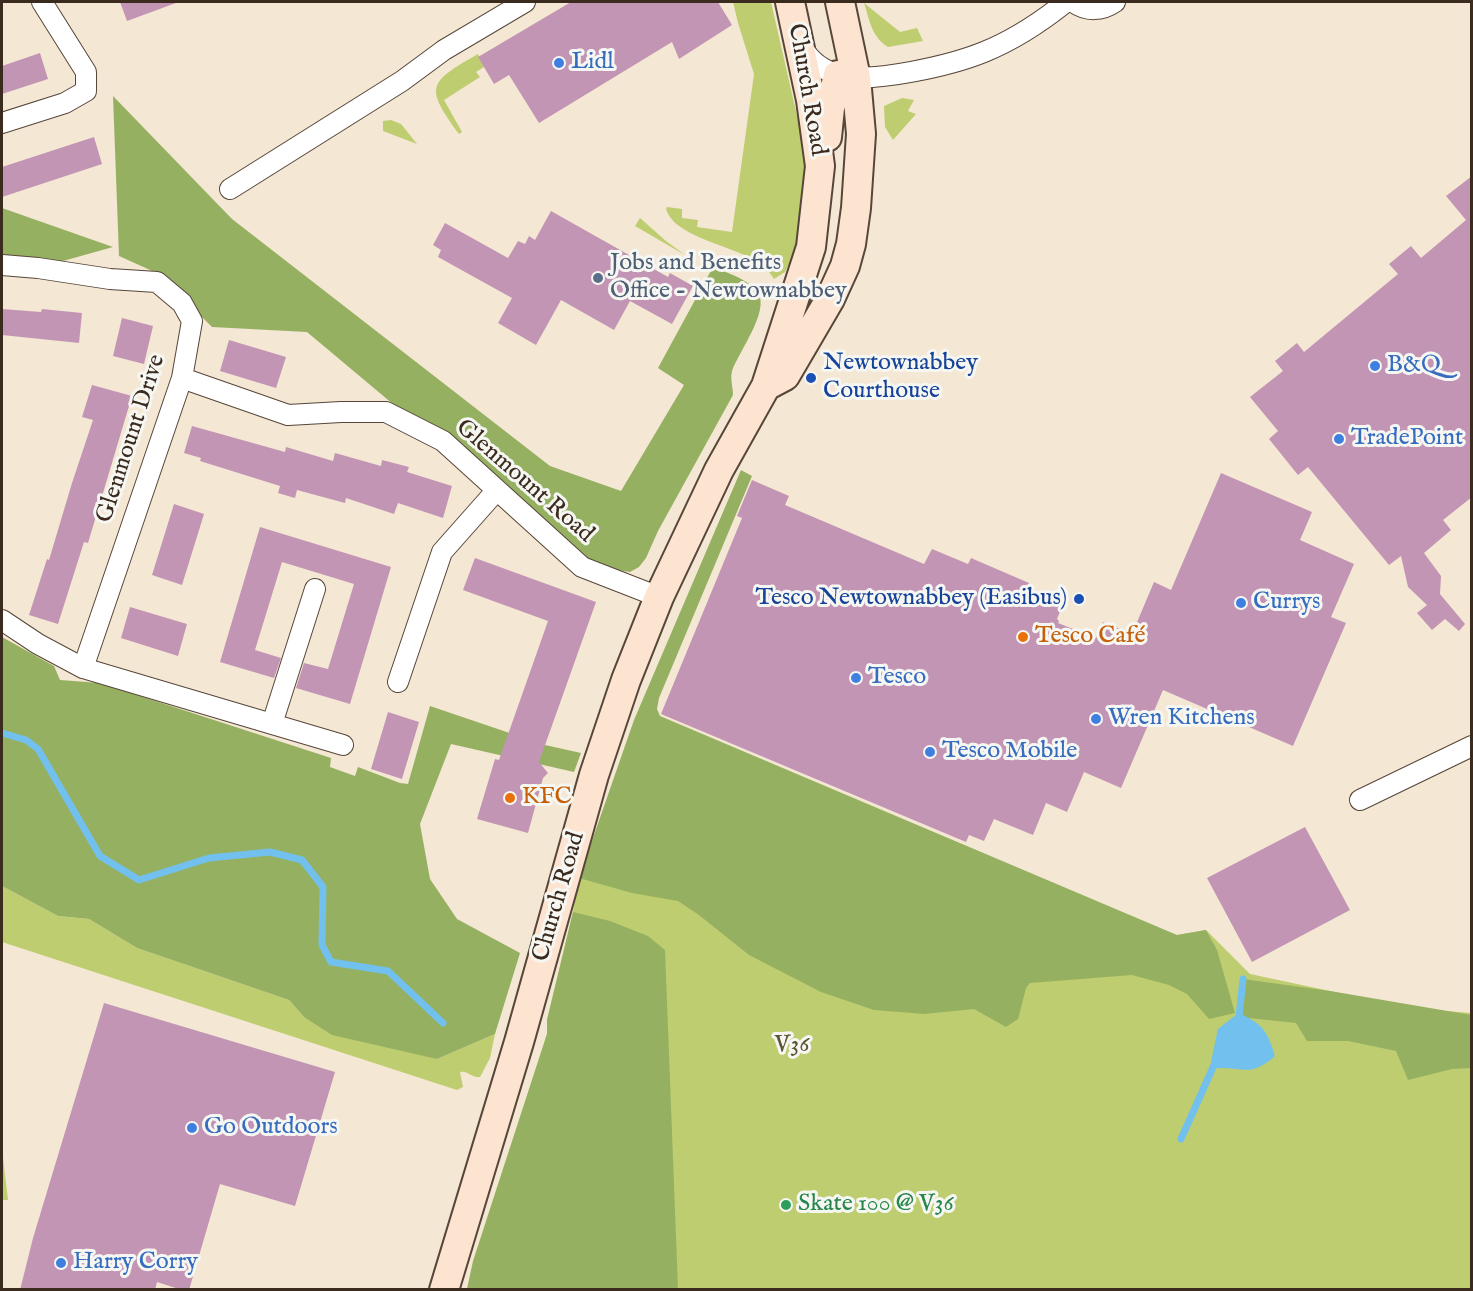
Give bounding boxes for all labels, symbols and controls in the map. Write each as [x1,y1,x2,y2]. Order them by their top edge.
street label: Church Road [780,22,832,158]
place label: Lidl [571,49,614,77]
marker: Lidl [552,56,566,70]
place label: Jobs and Benefits Office - Newtownabbey [610,250,847,306]
marker: Jobs and Benefits Office - Newtownabbey [591,271,605,285]
place label: Newtownabbey Courthouse [823,350,978,406]
street label: Glenmount Drive [91,351,173,527]
place label: B&Q [1387,352,1441,380]
marker: B&Q [1368,359,1382,373]
marker: Newtownabbey Courthouse [804,371,818,385]
street label: Glenmount Road [449,414,599,550]
place label: TradePoint [1351,425,1463,453]
marker: TradePoint [1332,432,1346,446]
place label: Tesco Newtownabbey (Easibus) [756,585,1067,613]
place label: Currys [1253,589,1320,617]
marker: Tesco Newtownabbey (Easibus) [1072,592,1086,606]
marker: Currys [1234,596,1248,610]
place label: Tesco Café [1035,623,1145,651]
marker: Tesco Café [1016,630,1030,644]
place label: Tesco [868,664,926,692]
marker: Tesco [849,671,863,685]
place label: Wren Kitchens [1108,705,1255,733]
marker: Wren Kitchens [1089,712,1103,726]
place label: Tesco Mobile [942,738,1077,766]
marker: Tesco Mobile [923,745,937,759]
place label: KFC [522,784,572,812]
marker: KFC [503,791,517,805]
street label: Church Road [528,829,592,965]
park label: V36 [775,1032,809,1060]
place label: Go Outdoors [204,1114,338,1142]
marker: Go Outdoors [185,1121,199,1135]
place label: Skate 100 @ V36 [798,1191,954,1219]
marker: Skate 100 @ V36 [779,1198,793,1212]
place label: Harry Corry [73,1249,198,1277]
marker: Harry Corry [54,1256,68,1270]

